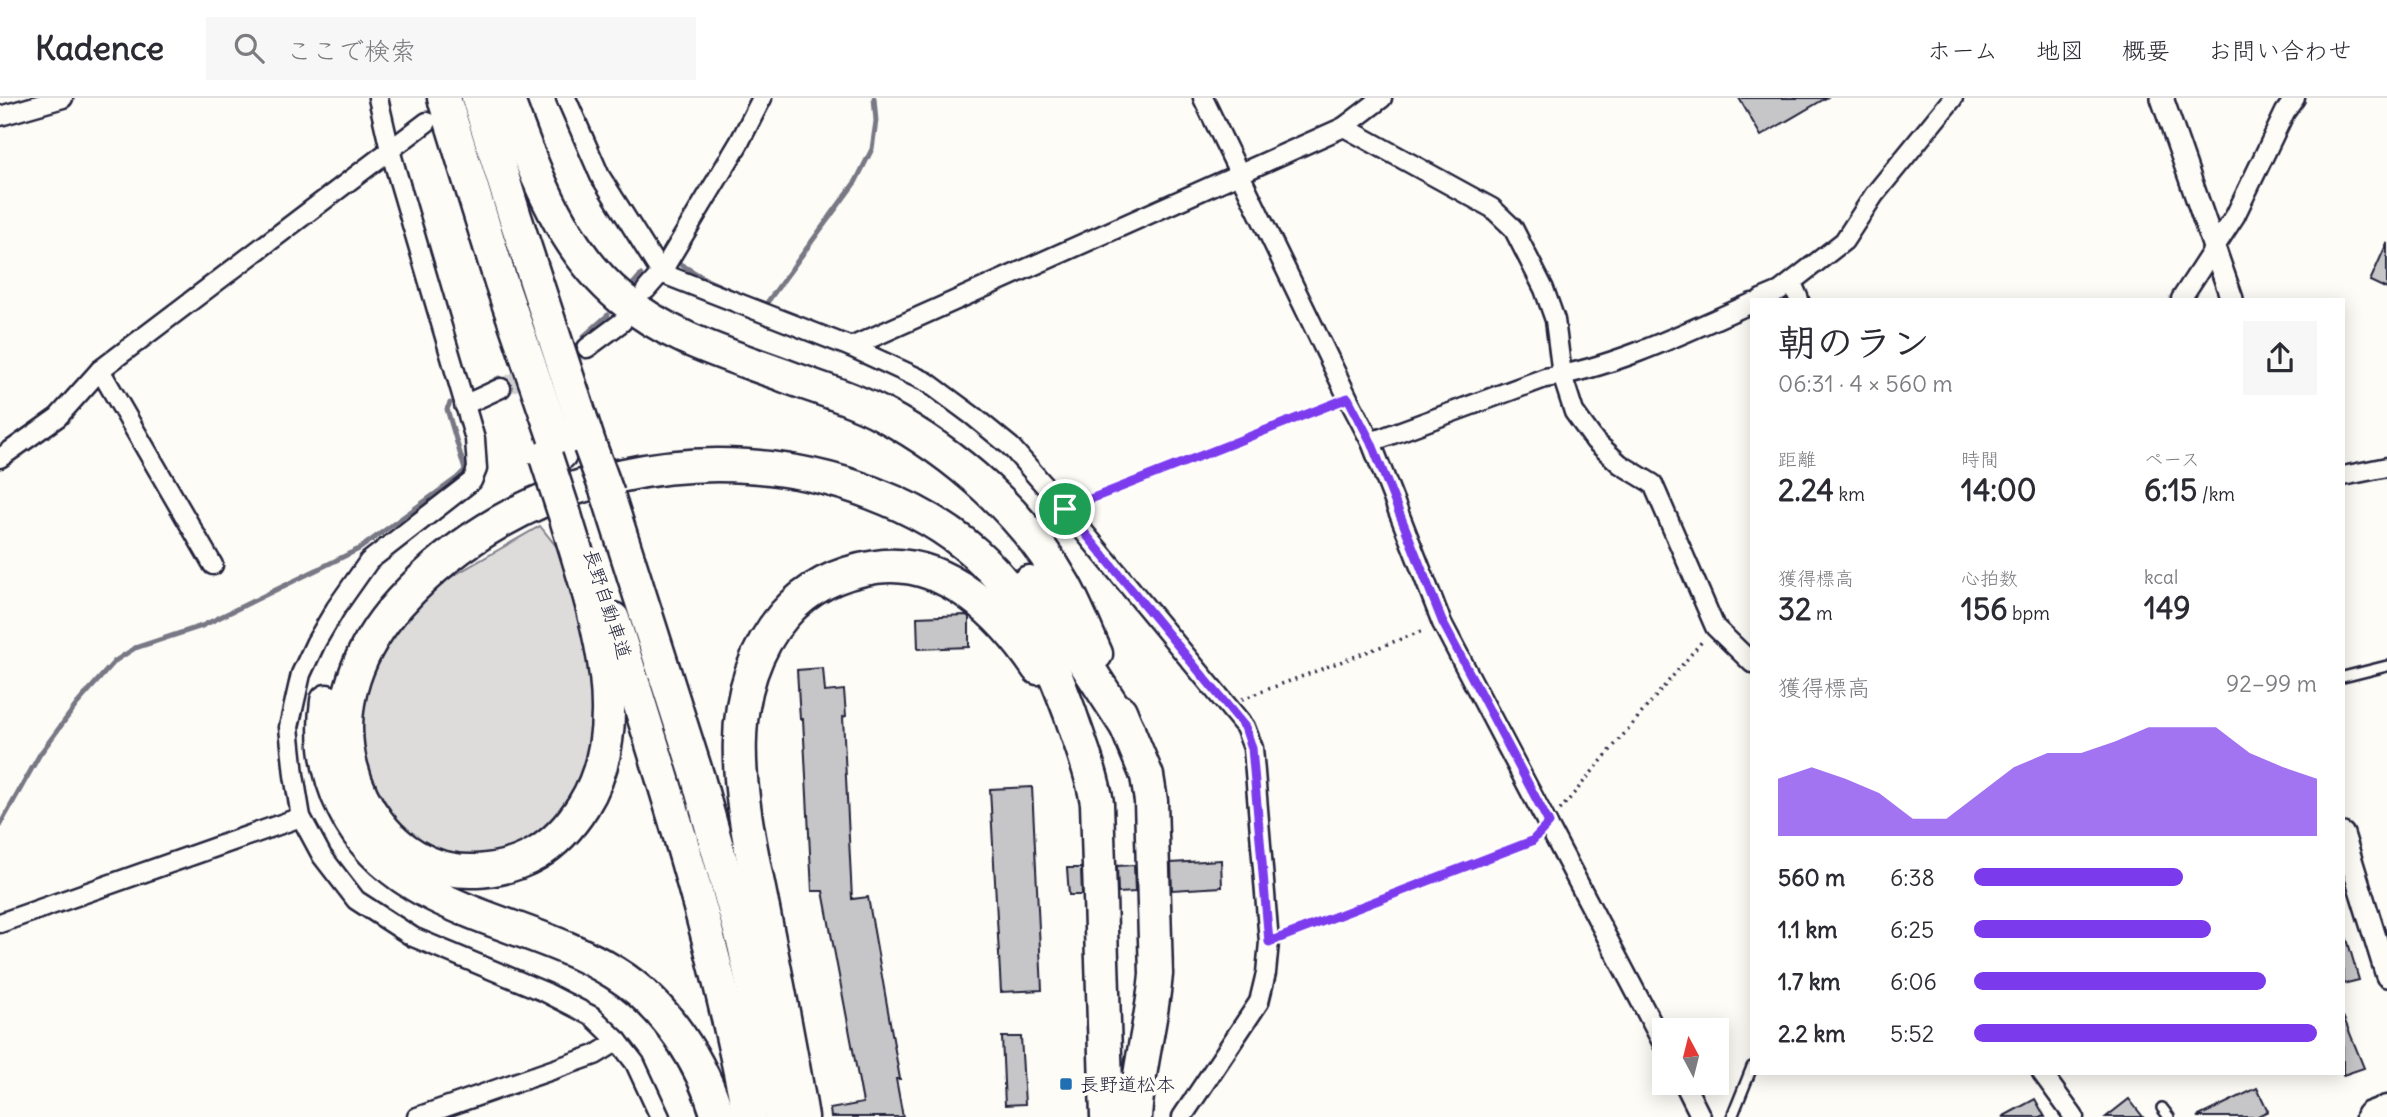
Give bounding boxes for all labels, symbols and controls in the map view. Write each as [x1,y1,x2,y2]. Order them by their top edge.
search box [206,17,696,80]
text: Kadence [35,27,164,69]
icon: search [230,29,268,67]
text: ここで検索 [286,34,416,67]
text: ホーム [1927,35,1998,65]
text: 地図 [2036,35,2084,65]
text: 概要 [2122,35,2170,65]
text: お問い合わせ [2208,35,2352,65]
text: 朝のラン [1778,319,1930,366]
button: share [2243,321,2317,395]
text: 06:31 · 4 × 560 m [1778,369,1953,398]
text: 距離 [1778,447,1816,471]
text: 時間 [1961,447,1999,471]
text: ペース [2144,447,2200,471]
text: 2.24 [1778,471,1834,509]
text: 14:00 [1961,471,2037,509]
text: 6:15 [2144,471,2197,509]
pin [1035,479,1095,539]
text: km [1834,482,1865,506]
text: /km [2197,482,2235,506]
icon: arrive [1046,490,1084,528]
street label: 長野自動車道 [579,546,637,662]
text: kcal [2144,565,2178,589]
text: 獲得標高 [1778,566,1854,590]
text: 心拍数 [1961,566,2018,590]
text: 149 [2144,589,2191,627]
text: 32 [1778,590,1811,628]
text: 156 [1961,590,2007,628]
text: m [1811,601,1833,625]
text: bpm [2007,601,2050,625]
text: 92–99 m [2226,669,2317,698]
text: 獲得標高 [1778,673,1870,702]
text: 560 m [1778,863,1845,892]
text: 6:38 [1890,863,1935,892]
text: 1.1 km [1778,915,1837,944]
text: 6:25 [1890,915,1934,944]
text: 1.7 km [1778,967,1841,996]
text: 6:06 [1890,967,1937,996]
north arrow [1652,1018,1729,1096]
map controls [1652,1018,1729,1095]
text: 2.2 km [1778,1019,1845,1048]
text: 5:52 [1890,1019,1934,1048]
place label: 長野道松本 [1080,1072,1175,1096]
marker: 長野道松本 [1058,1076,1074,1092]

